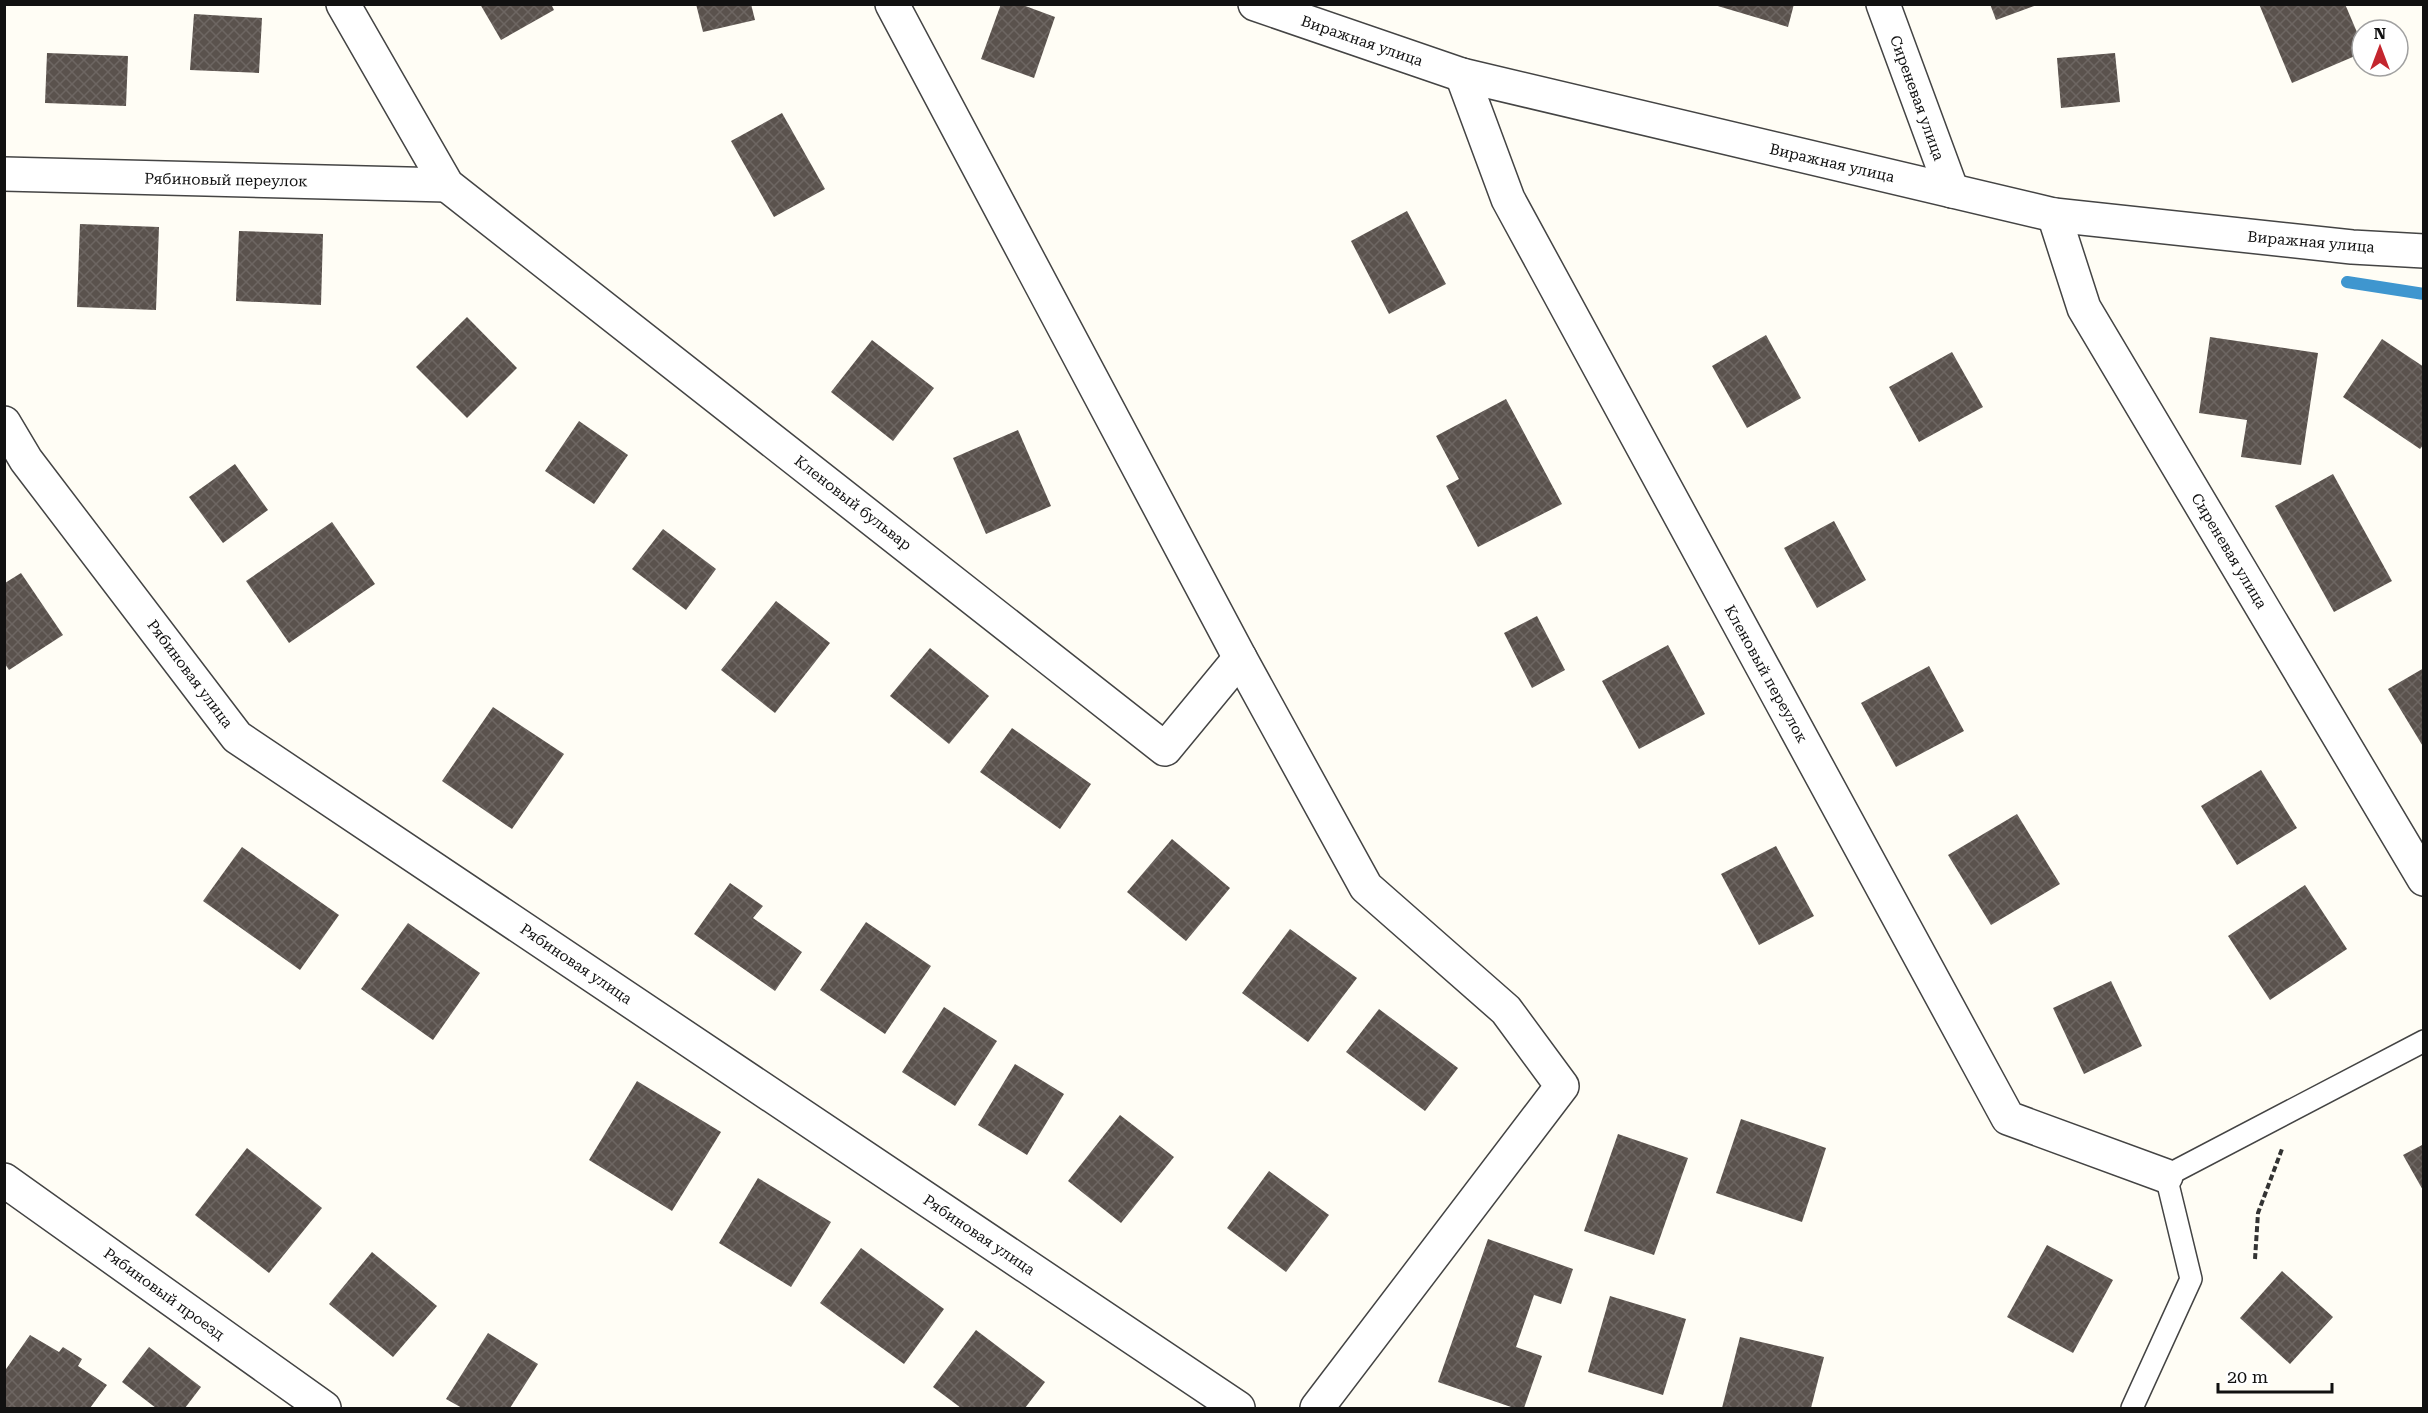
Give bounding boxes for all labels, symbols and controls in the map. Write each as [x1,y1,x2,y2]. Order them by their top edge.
street label: Виражная улица [1299,12,1425,70]
north arrow [2350,18,2410,78]
text: N [2374,24,2386,43]
street label: Сиреневая улица [1886,33,1948,163]
street label: Виражная улица [1768,140,1896,186]
street label: Рябиновый переулок [144,170,308,190]
street label: Виражная улица [2247,227,2375,257]
street label: Кленовый бульвар [791,452,915,554]
street label: Сиреневая улица [2187,490,2271,612]
street label: Кленовый переулок [1721,602,1812,747]
street label: Рябиновая улица [143,616,237,732]
street label: Рябиновая улица [517,920,635,1008]
street label: Рябиновая улица [920,1191,1038,1279]
street label: Рябиновый проезд [100,1244,228,1344]
scale bar [2218,1356,2332,1394]
text: 20 m [2227,1366,2268,1387]

